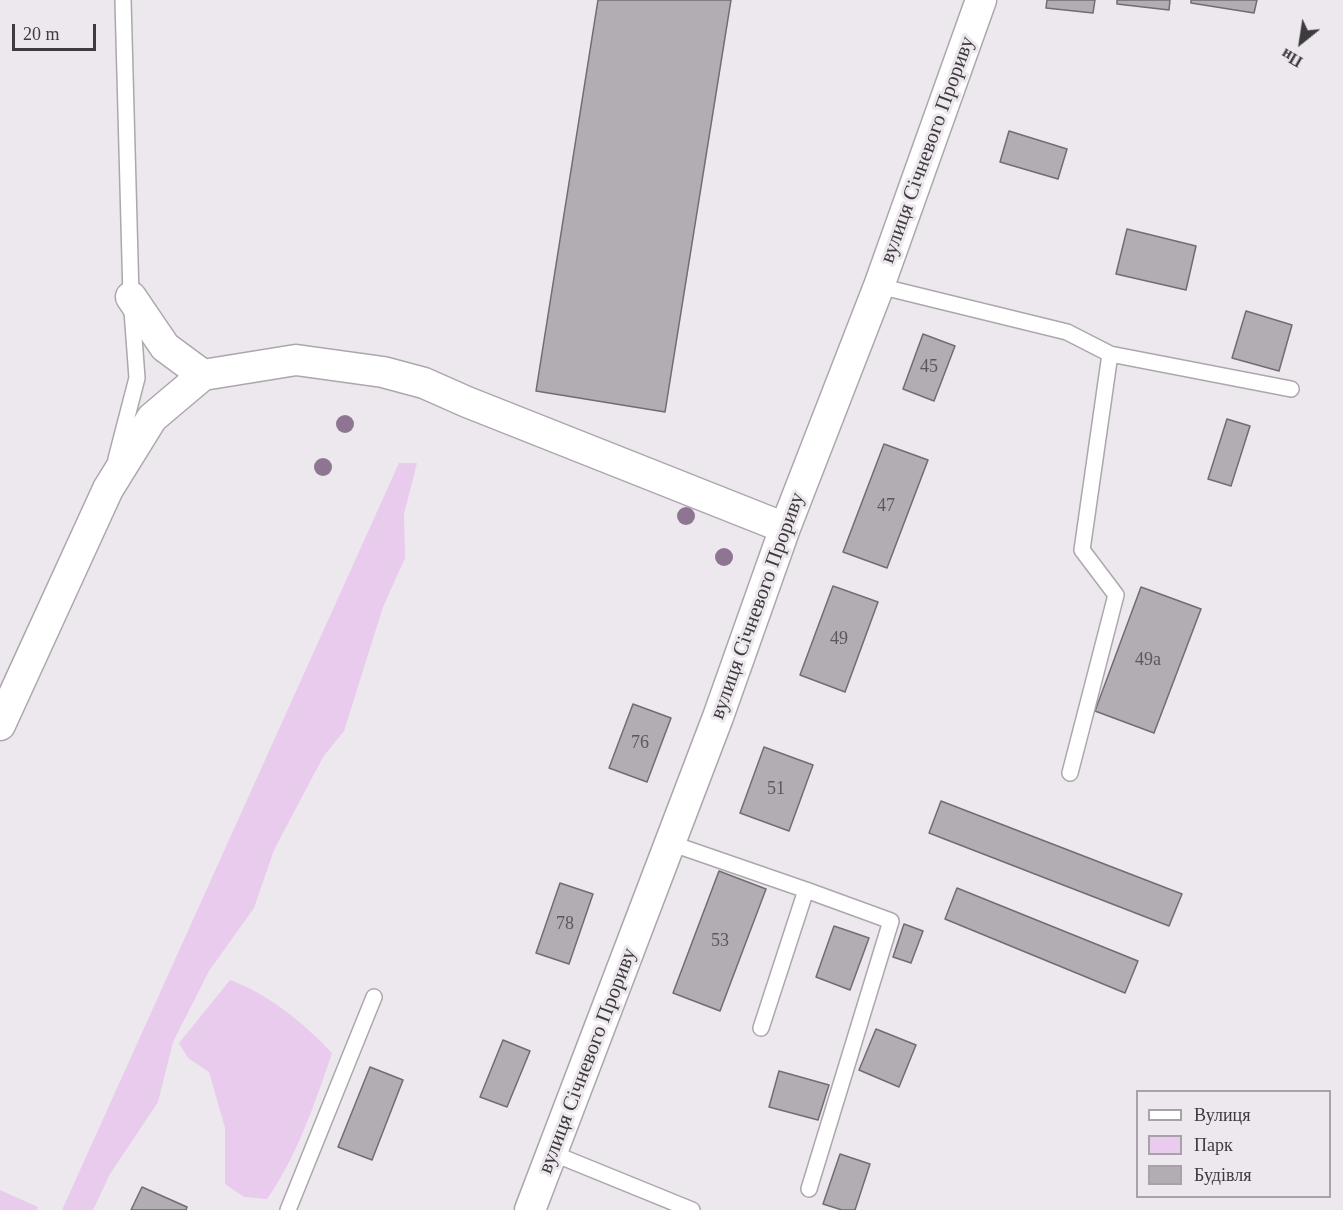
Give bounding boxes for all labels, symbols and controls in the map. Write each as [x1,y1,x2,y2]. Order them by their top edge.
scale bar [15,12,99,50]
north arrow [1271,12,1331,72]
text: 20 m [23,24,60,44]
street label: вулиця Січневого Прориву [875,33,981,267]
text: Пн [1278,45,1305,71]
house number: 45 [920,356,938,378]
street label: вулиця Січневого Прориву [705,489,811,723]
house number: 47 [877,495,895,517]
house number: 49 [830,628,848,650]
house number: 49а [1135,649,1161,671]
house number: 76 [631,732,649,754]
house number: 51 [767,778,785,800]
house number: 78 [556,913,574,935]
house number: 53 [711,930,729,952]
street label: вулиця Січневого Прориву [533,945,643,1177]
legend [1136,1090,1331,1198]
text: Вулиця [1194,1105,1251,1125]
text: Парк [1194,1135,1233,1155]
text: Будівля [1194,1165,1251,1185]

